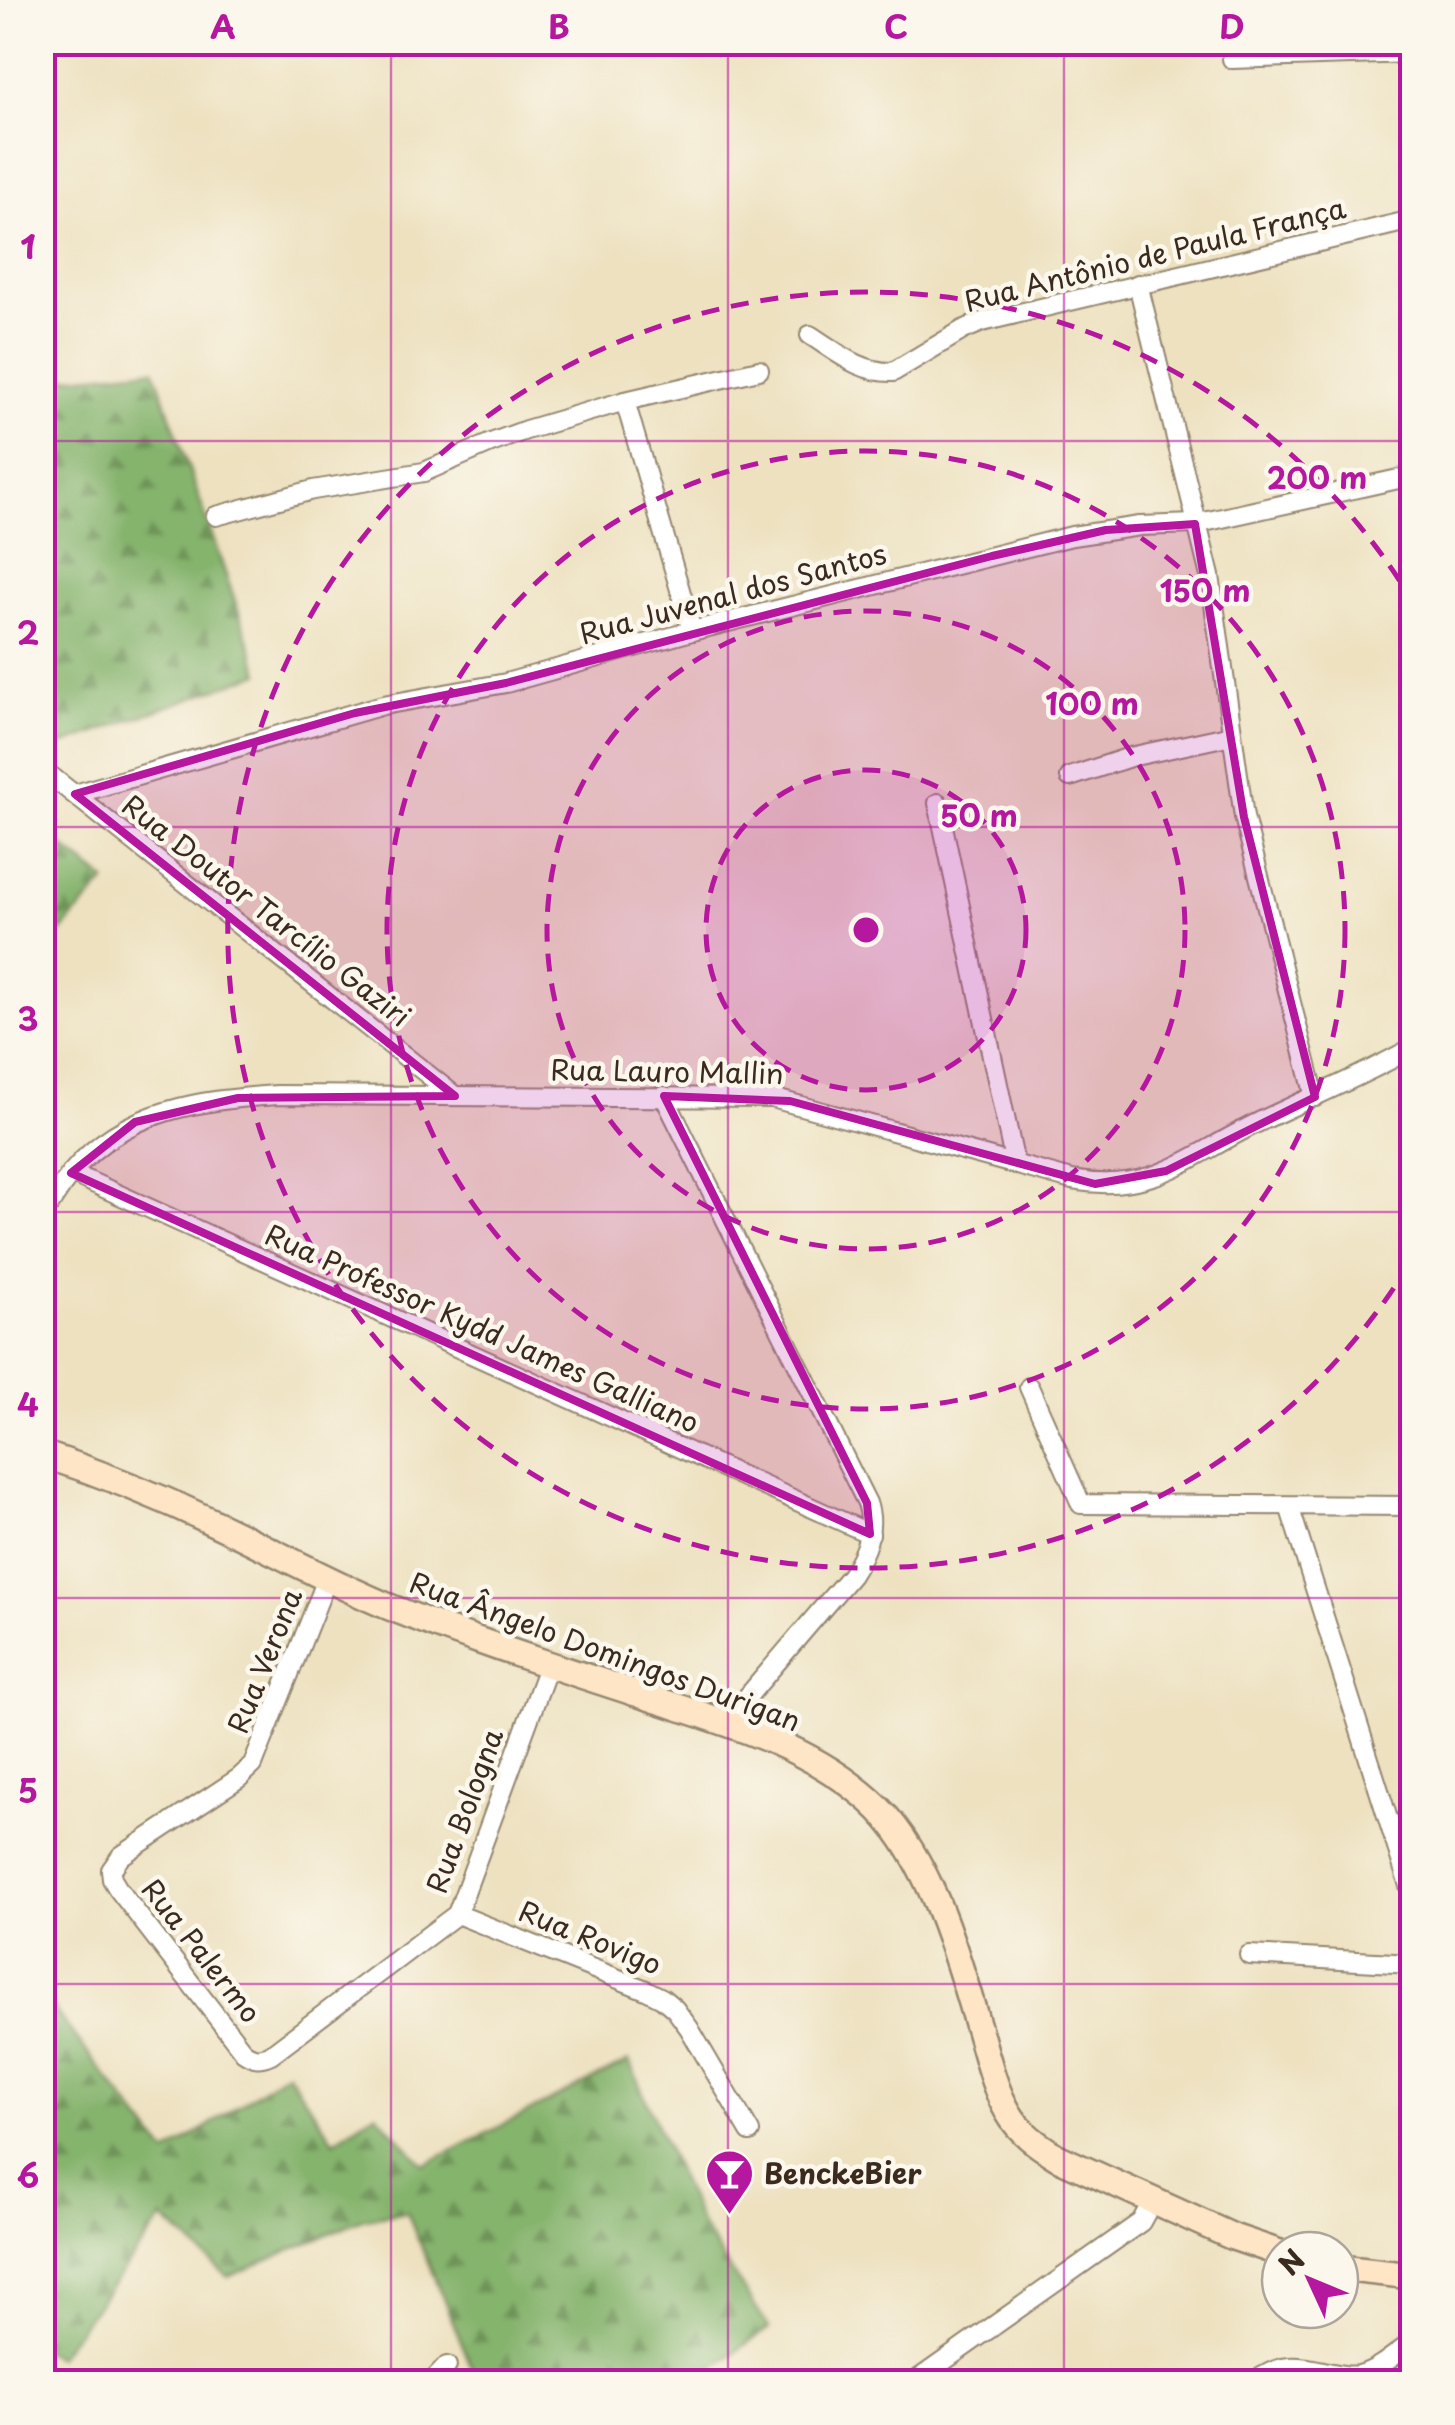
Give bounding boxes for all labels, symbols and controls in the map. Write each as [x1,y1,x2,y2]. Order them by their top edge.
text: A [210,2,236,50]
text: B [548,2,570,50]
text: C [884,2,908,50]
text: D [1219,2,1245,50]
street label: Rua Antônio de Paula França [959,185,1350,322]
text: 1 [20,222,36,270]
text: 200 m [1267,454,1367,499]
street label: Rua Juvenal dos Santos [575,531,891,654]
text: 150 m [1160,567,1250,612]
text: 2 [17,608,39,656]
text: 100 m [1045,680,1139,725]
street label: Rua Doutor Tarcílio Gaziri [114,783,420,1036]
text: 50 m [940,792,1018,837]
centre of rings [848,912,884,948]
text: 3 [18,994,38,1042]
street label: Rua Lauro Mallin [550,1047,784,1094]
street label: Rua Professor Kydd James Galliano [259,1212,706,1443]
text: 4 [17,1380,39,1428]
street label: Rua Ângelo Domingos Durigan [404,1560,807,1741]
street label: Rua Verona [215,1581,312,1739]
street label: Rua Bologna [414,1722,513,1899]
text: 5 [18,1766,38,1814]
street label: Rua Palermo [132,1869,272,2031]
street label: Rua Rovigo [513,1889,668,1985]
bar icon: BenckeBier [703,2148,755,2216]
text: 6 [17,2151,39,2199]
place label: BenckeBier [764,2151,922,2194]
north arrow [1260,2230,1360,2330]
text: N [1268,2239,1314,2285]

